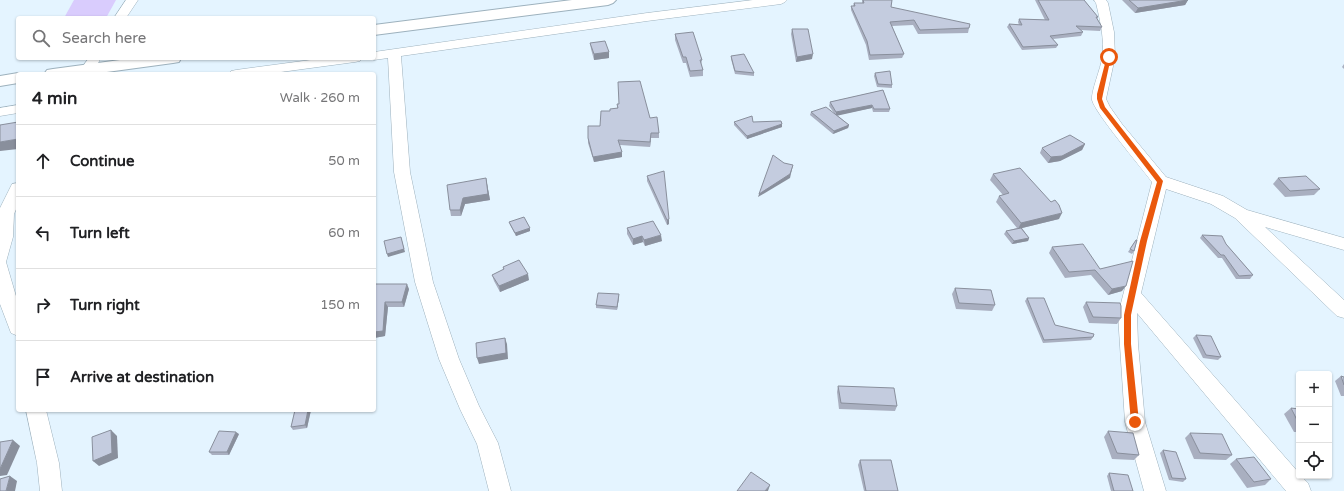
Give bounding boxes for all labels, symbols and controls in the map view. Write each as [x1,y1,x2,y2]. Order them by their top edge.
search box [16,16,376,60]
icon: search [30,27,52,49]
text: Search here [62,29,146,47]
route start [1100,48,1118,66]
text: 4 min [32,88,77,109]
text: Walk · 260 m [280,90,360,106]
icon: ahead [32,150,54,172]
text: Continue [70,152,134,170]
text: 50 m [328,153,360,169]
icon: left [32,222,54,244]
text: Turn left [70,224,130,242]
text: 60 m [328,225,360,241]
icon: right [32,294,54,316]
text: Turn right [70,296,140,314]
text: 150 m [320,297,360,313]
icon: arrive [32,366,54,388]
text: Arrive at destination [70,368,214,386]
map controls [1296,371,1332,479]
button: + [1296,371,1332,407]
button: − [1296,407,1332,443]
route end [1126,413,1144,431]
button: locate [1296,443,1332,479]

